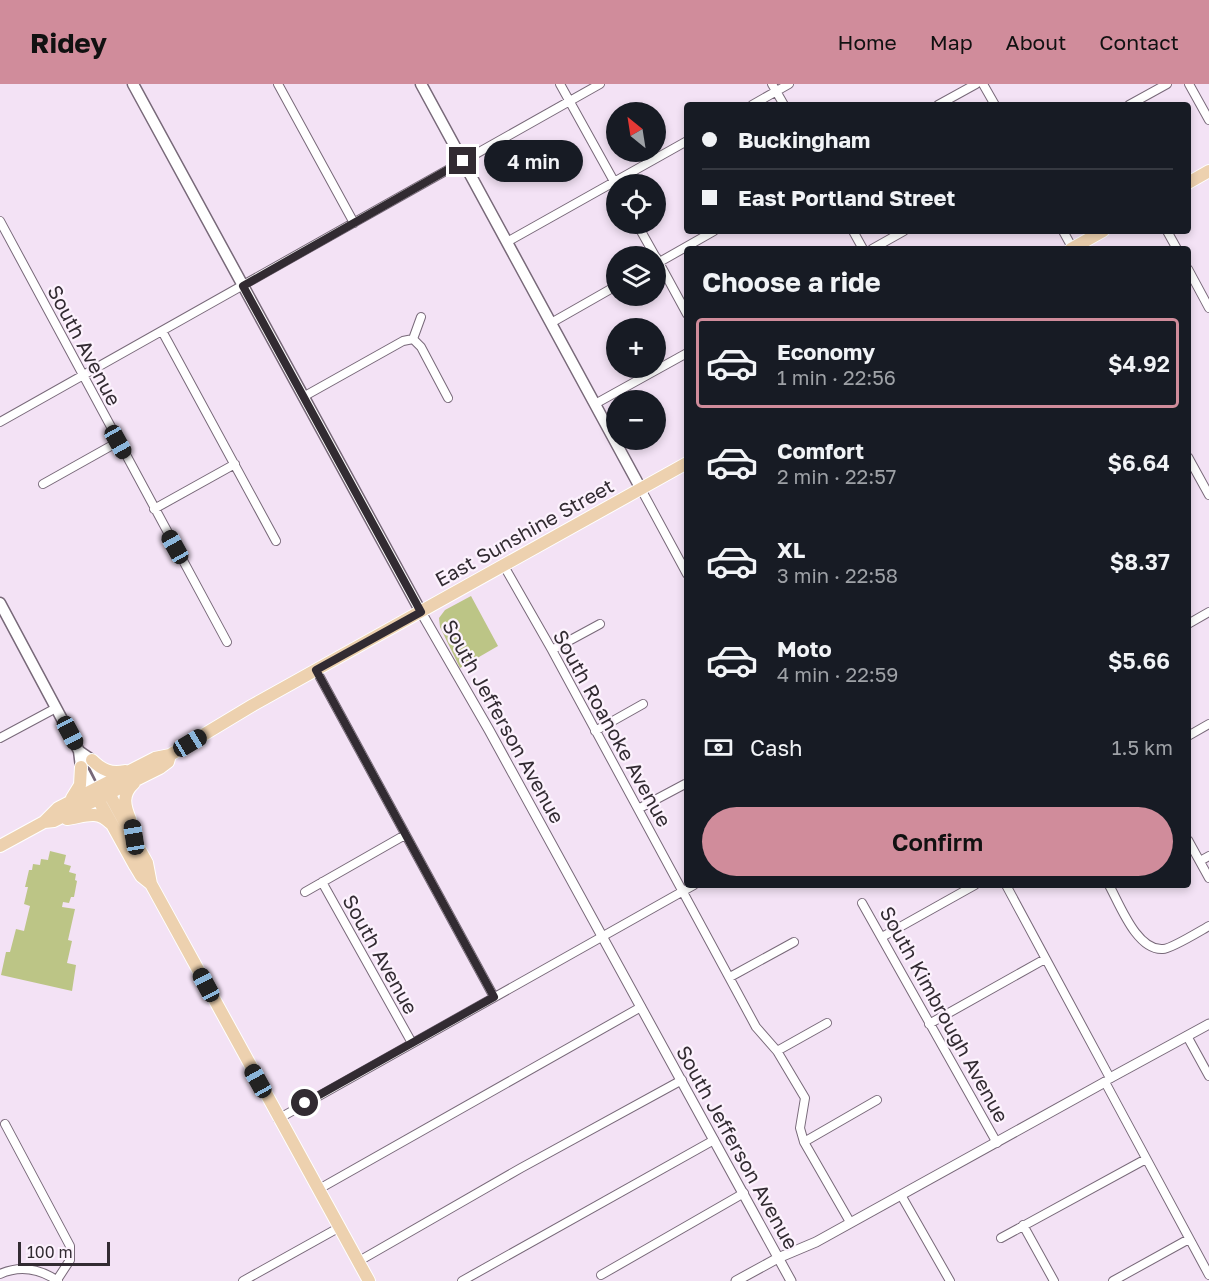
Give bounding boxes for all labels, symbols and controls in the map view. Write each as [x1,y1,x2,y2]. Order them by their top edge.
text: Ridey [30,26,107,59]
text: Home [837,29,897,55]
text: Map [930,29,973,55]
text: About [1006,29,1066,55]
text: Contact [1099,29,1179,55]
north arrow [606,102,666,162]
map controls [606,102,666,450]
text: Buckingham [738,126,870,153]
callout: 4 min [484,140,583,182]
route end [449,147,476,174]
text: 4 min [507,149,560,173]
button: locate [606,174,666,234]
text: East Portland Street [738,184,955,211]
button: layers [606,246,666,306]
text: Choose a ride [702,266,881,298]
street label: South Avenue [43,281,127,409]
button: + [606,318,666,378]
icon: car [705,336,759,390]
text: Economy [777,338,875,365]
text: $4.92 [1108,350,1170,377]
text: 1 min · 22:56 [777,365,896,389]
button: − [606,390,666,450]
car [101,422,135,462]
icon: car [705,435,759,489]
text: Comfort [777,437,864,464]
text: $6.64 [1107,449,1170,476]
text: 2 min · 22:57 [777,464,896,488]
street label: East Sunshine Street [431,473,617,591]
car [158,527,192,567]
icon: car [705,534,759,588]
text: XL [777,536,805,563]
text: $8.37 [1110,548,1170,575]
text: 3 min · 22:58 [777,563,898,587]
street label: South Jefferson Avenue [438,615,570,827]
street label: South Roanoke Avenue [549,625,677,831]
icon: car [705,633,759,687]
text: Moto [777,635,832,662]
text: $5.66 [1108,647,1170,674]
text: 4 min · 22:59 [777,662,898,686]
car [54,713,86,753]
car [170,726,210,760]
icon: cash [702,731,735,764]
text: Cash [750,734,803,761]
text: 1.5 km [1112,735,1173,759]
button: Confirm [702,807,1173,876]
car [122,818,146,856]
street label: South Avenue [338,890,424,1018]
street label: South Kimbrough Avenue [876,902,1014,1126]
car [190,965,222,1005]
street label: South Jefferson Avenue [672,1041,804,1253]
car [241,1061,275,1101]
route start [291,1089,318,1116]
scale bar [18,1239,110,1266]
text: 100 m [27,1242,73,1262]

